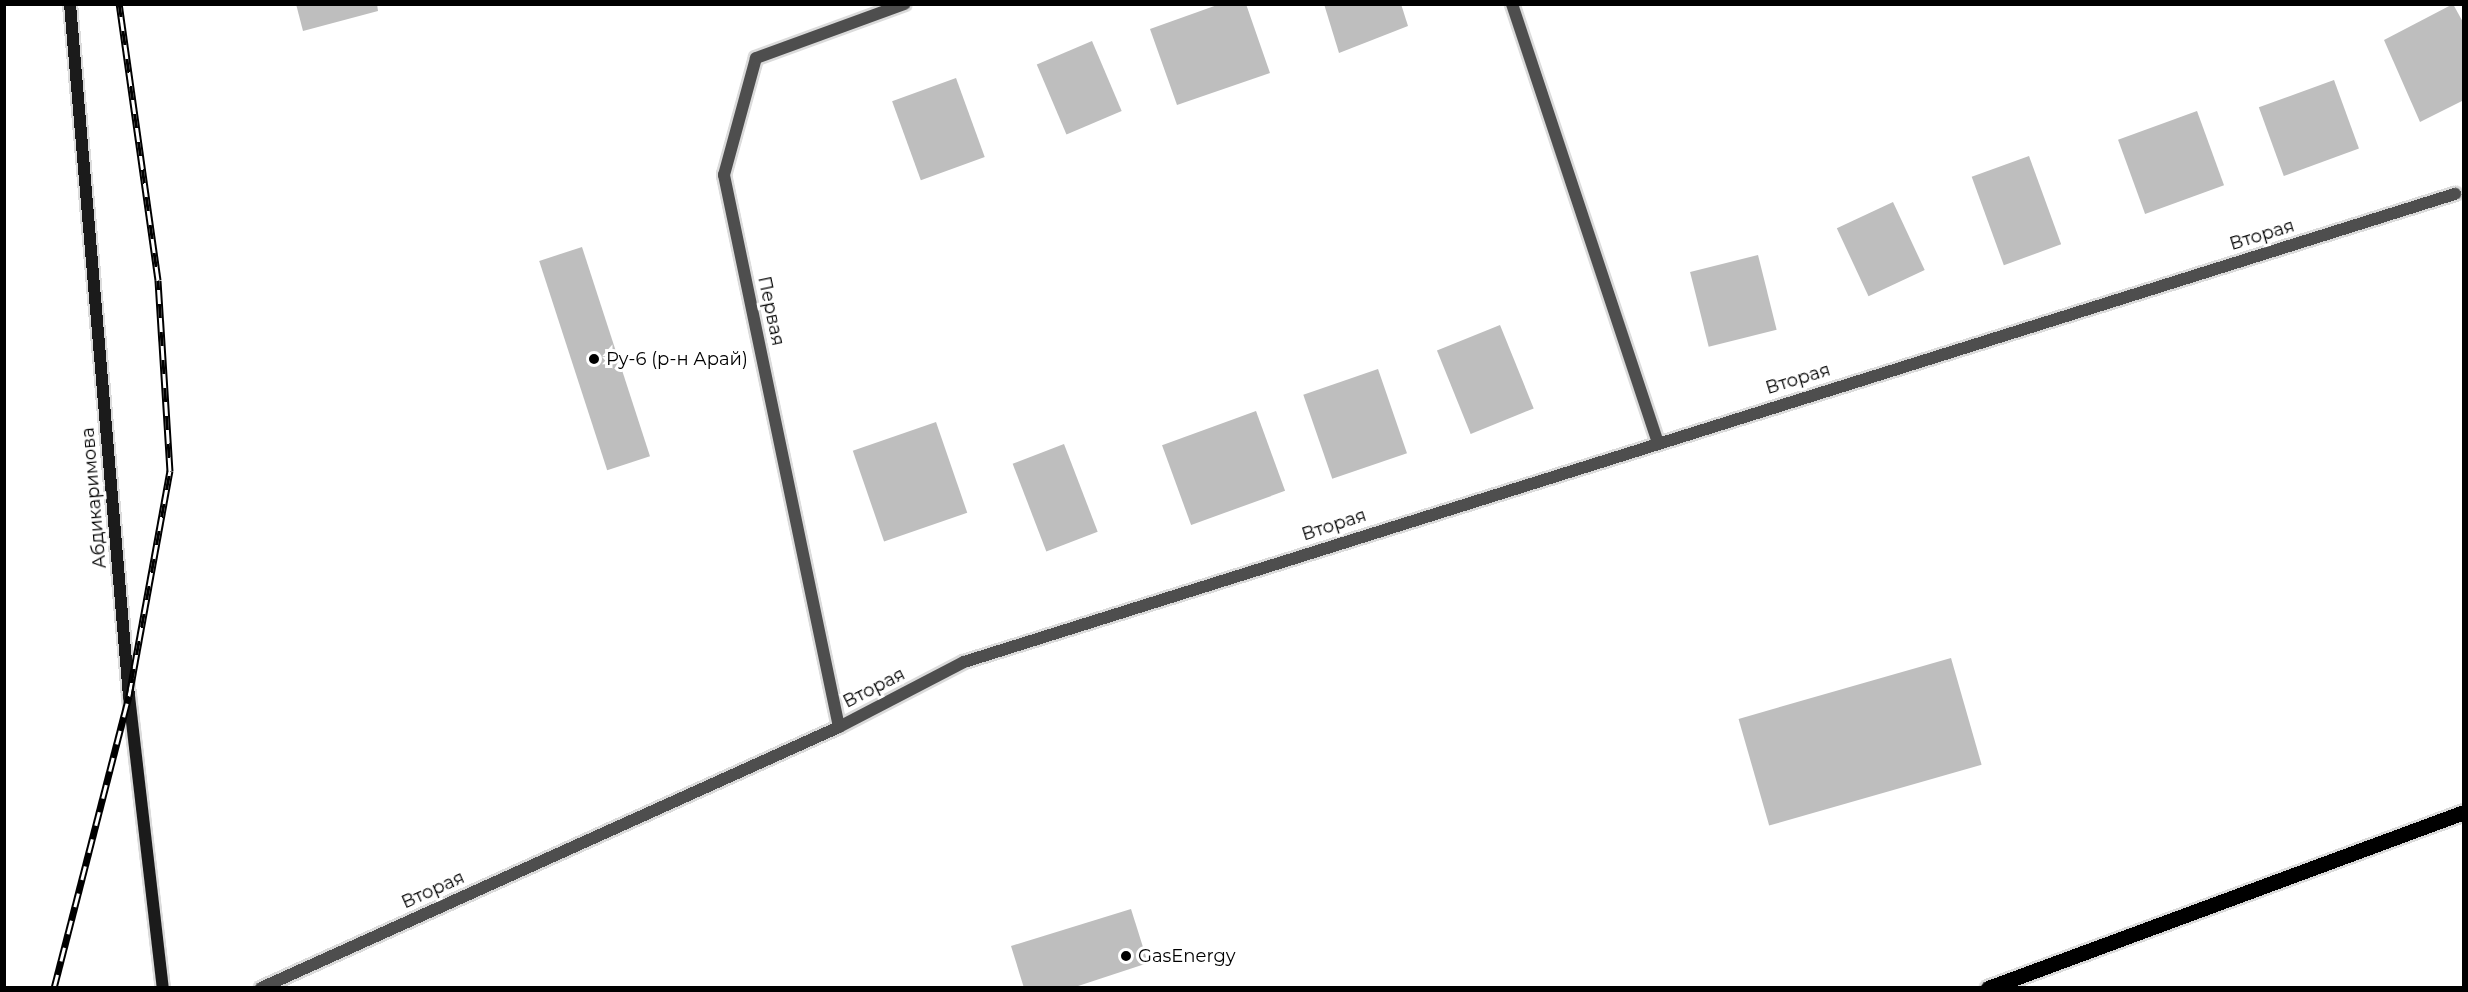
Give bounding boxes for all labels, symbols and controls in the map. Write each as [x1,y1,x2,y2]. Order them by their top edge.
street label: Вторая [2227,215,2297,255]
street label: Первая [753,274,789,348]
place label: Ру-6 (р-н Арай) [606,348,748,370]
marker: Ру-6 (р-н Арай) [587,352,601,366]
street label: Вторая [1763,359,1833,399]
street label: Абдикаримова [77,426,111,570]
street label: Вторая [1299,504,1369,546]
street label: Вторая [839,663,909,713]
street label: Вторая [398,867,468,913]
place label: GasEnergy [1138,945,1235,967]
marker: GasEnergy [1119,949,1133,963]

